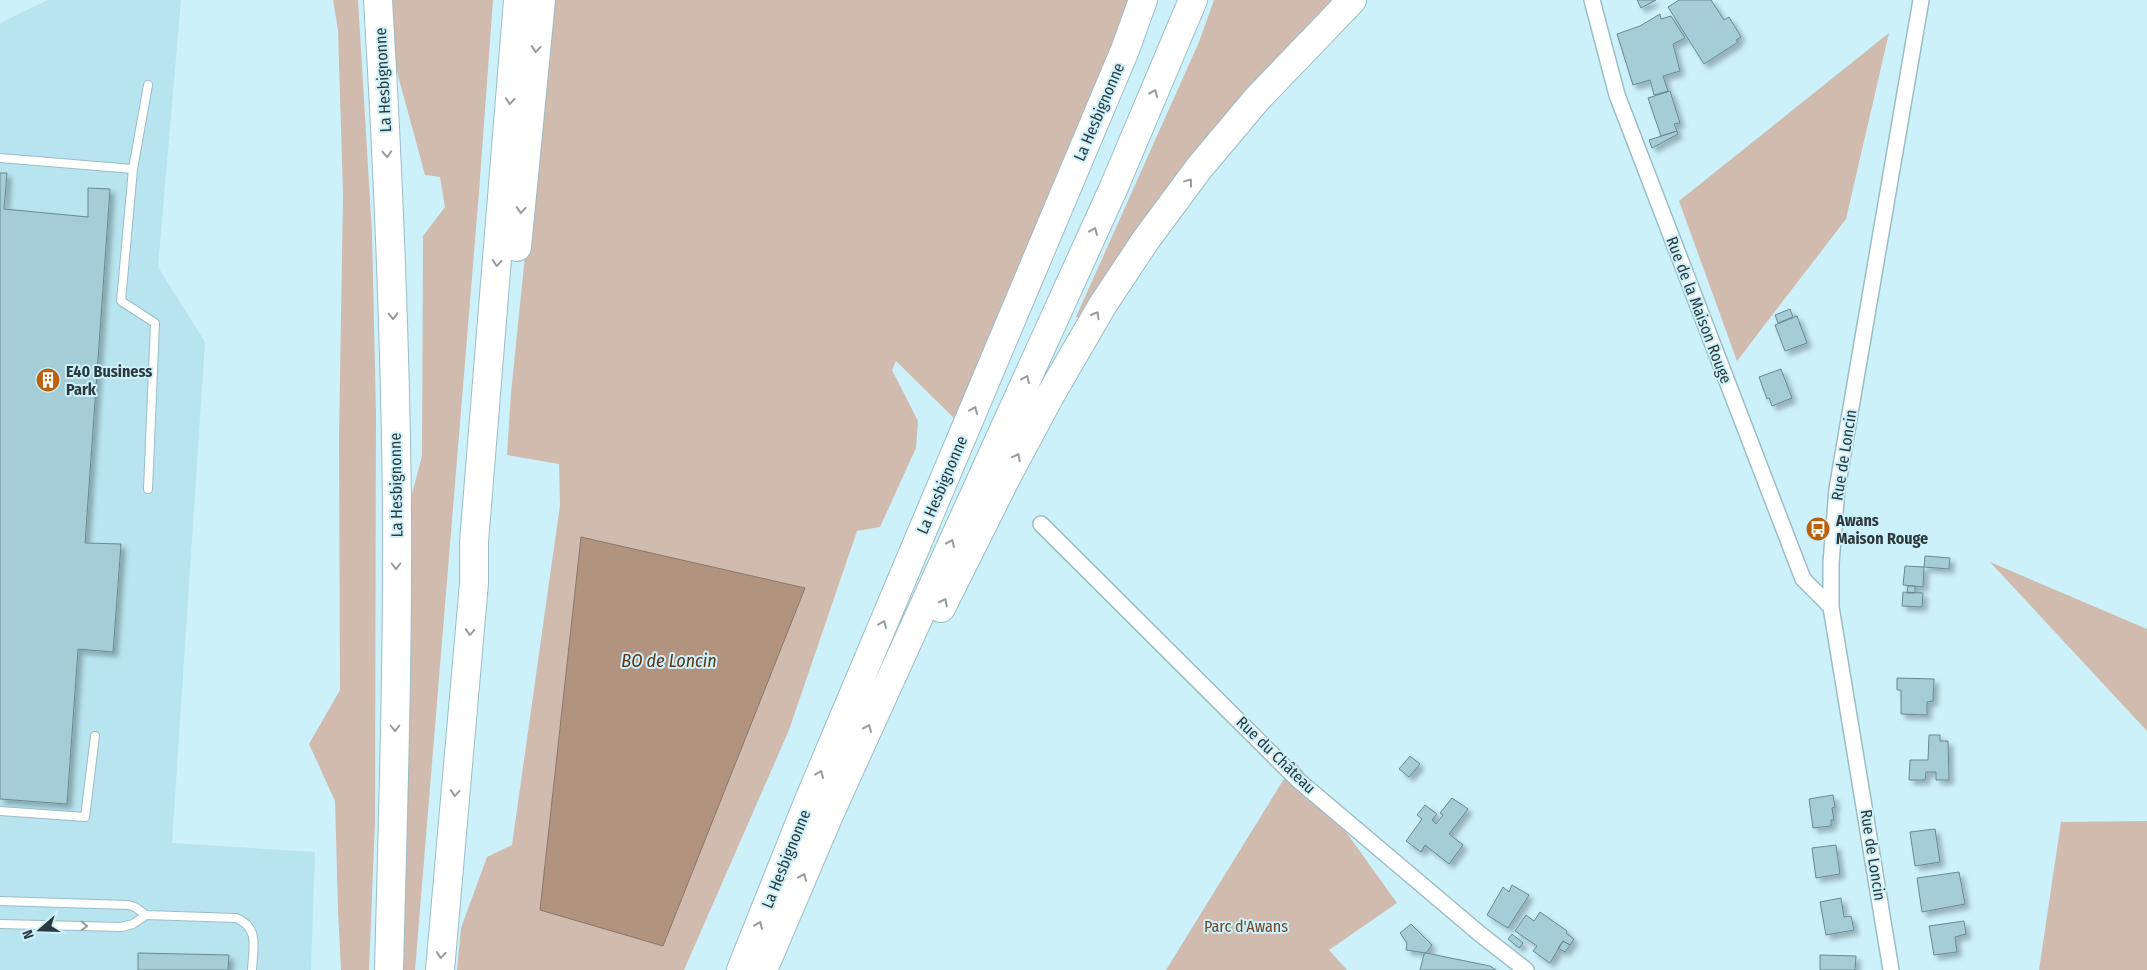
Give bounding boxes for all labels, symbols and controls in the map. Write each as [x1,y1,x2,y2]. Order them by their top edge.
street label: La Hesbignonne [371,27,395,133]
one-way arrow [531,45,542,53]
street label: La Hesbignonne [1070,60,1128,164]
one-way arrow [1148,89,1159,98]
one-way arrow [505,97,516,105]
one-way arrow [381,150,392,158]
one-way arrow [1183,178,1192,188]
one-way arrow [516,207,527,215]
one-way arrow [1087,227,1098,236]
street label: Rue de la Maison Rouge [1662,234,1736,386]
one-way arrow [492,259,503,267]
one-way arrow [1090,311,1100,320]
one-way arrow [387,312,398,320]
place label: E40 Business Park [66,362,152,399]
building icon: E40 Business Park [35,367,61,393]
one-way arrow [1020,375,1031,384]
one-way arrow [967,406,978,415]
street label: Rue de Loncin [1827,408,1861,502]
street label: La Hesbignonne [386,432,406,538]
street label: La Hesbignonne [913,433,971,537]
one-way arrow [1011,453,1021,462]
place label: Awans Maison Rouge [1835,511,1928,548]
bus stop icon: Awans Maison Rouge [1805,516,1831,542]
one-way arrow [945,539,956,548]
one-way arrow [391,562,401,570]
one-way arrow [938,598,948,607]
one-way arrow [878,621,888,629]
one-way arrow [464,628,475,636]
water label: BO de Loncin [621,650,717,672]
street label: Rue du Château [1232,713,1320,797]
one-way arrow [861,724,872,733]
one-way arrow [390,725,400,733]
one-way arrow [814,770,825,779]
one-way arrow [450,790,461,798]
street label: La Hesbignonne [758,807,814,911]
street label: Rue de Loncin [1856,808,1890,902]
one-way arrow [796,873,807,882]
north arrow [15,905,65,955]
park label: Parc d'Awans [1204,917,1288,936]
one-way arrow [80,921,88,931]
one-way arrow [753,921,763,930]
text: N [19,927,38,941]
one-way arrow [436,952,447,960]

